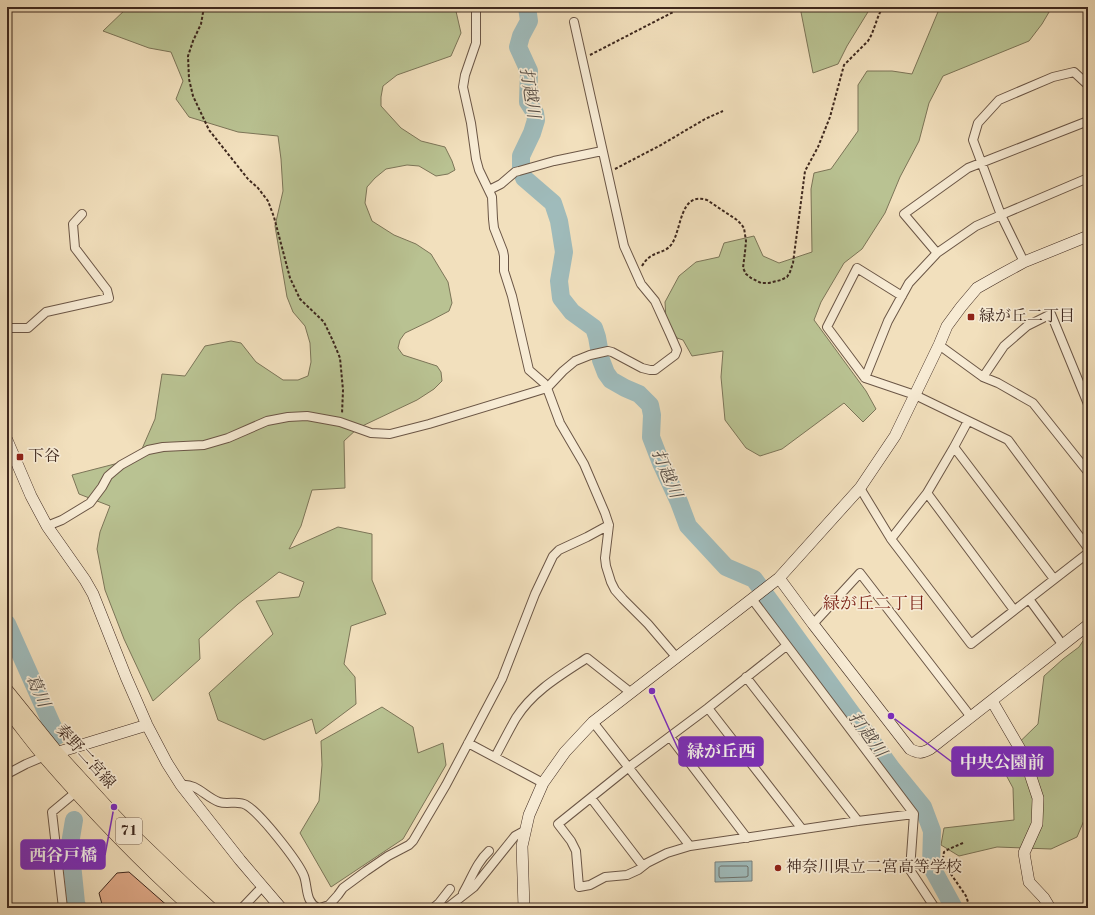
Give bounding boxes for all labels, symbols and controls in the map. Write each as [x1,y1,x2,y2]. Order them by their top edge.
water label: 打越川 [517,66,544,121]
place label: 緑が丘二丁目 [979,307,1075,325]
marker: 緑が丘二丁目 [966,312,976,322]
water label: 打越川 [648,446,686,503]
place label: 下谷 [28,447,60,465]
marker: 下谷 [15,452,25,462]
district label: 緑が丘二丁目 [823,594,925,613]
water label: 葛川 [22,671,54,712]
water label: 打越川 [845,708,892,762]
street label: 秦野二宮線 [52,721,119,792]
callout: 緑が丘西 [679,737,763,766]
text: 緑が丘西 [687,742,755,761]
callout: 中央公園前 [952,747,1053,776]
text: 中央公園前 [960,753,1045,772]
road number: 71 [116,818,142,844]
callout: 西谷戸橋 [21,840,105,869]
text: 西谷戸橋 [29,846,97,865]
place label: 神奈川県立二宮高等学校 [786,858,962,876]
marker: 神奈川県立二宮高等学校 [773,863,783,873]

